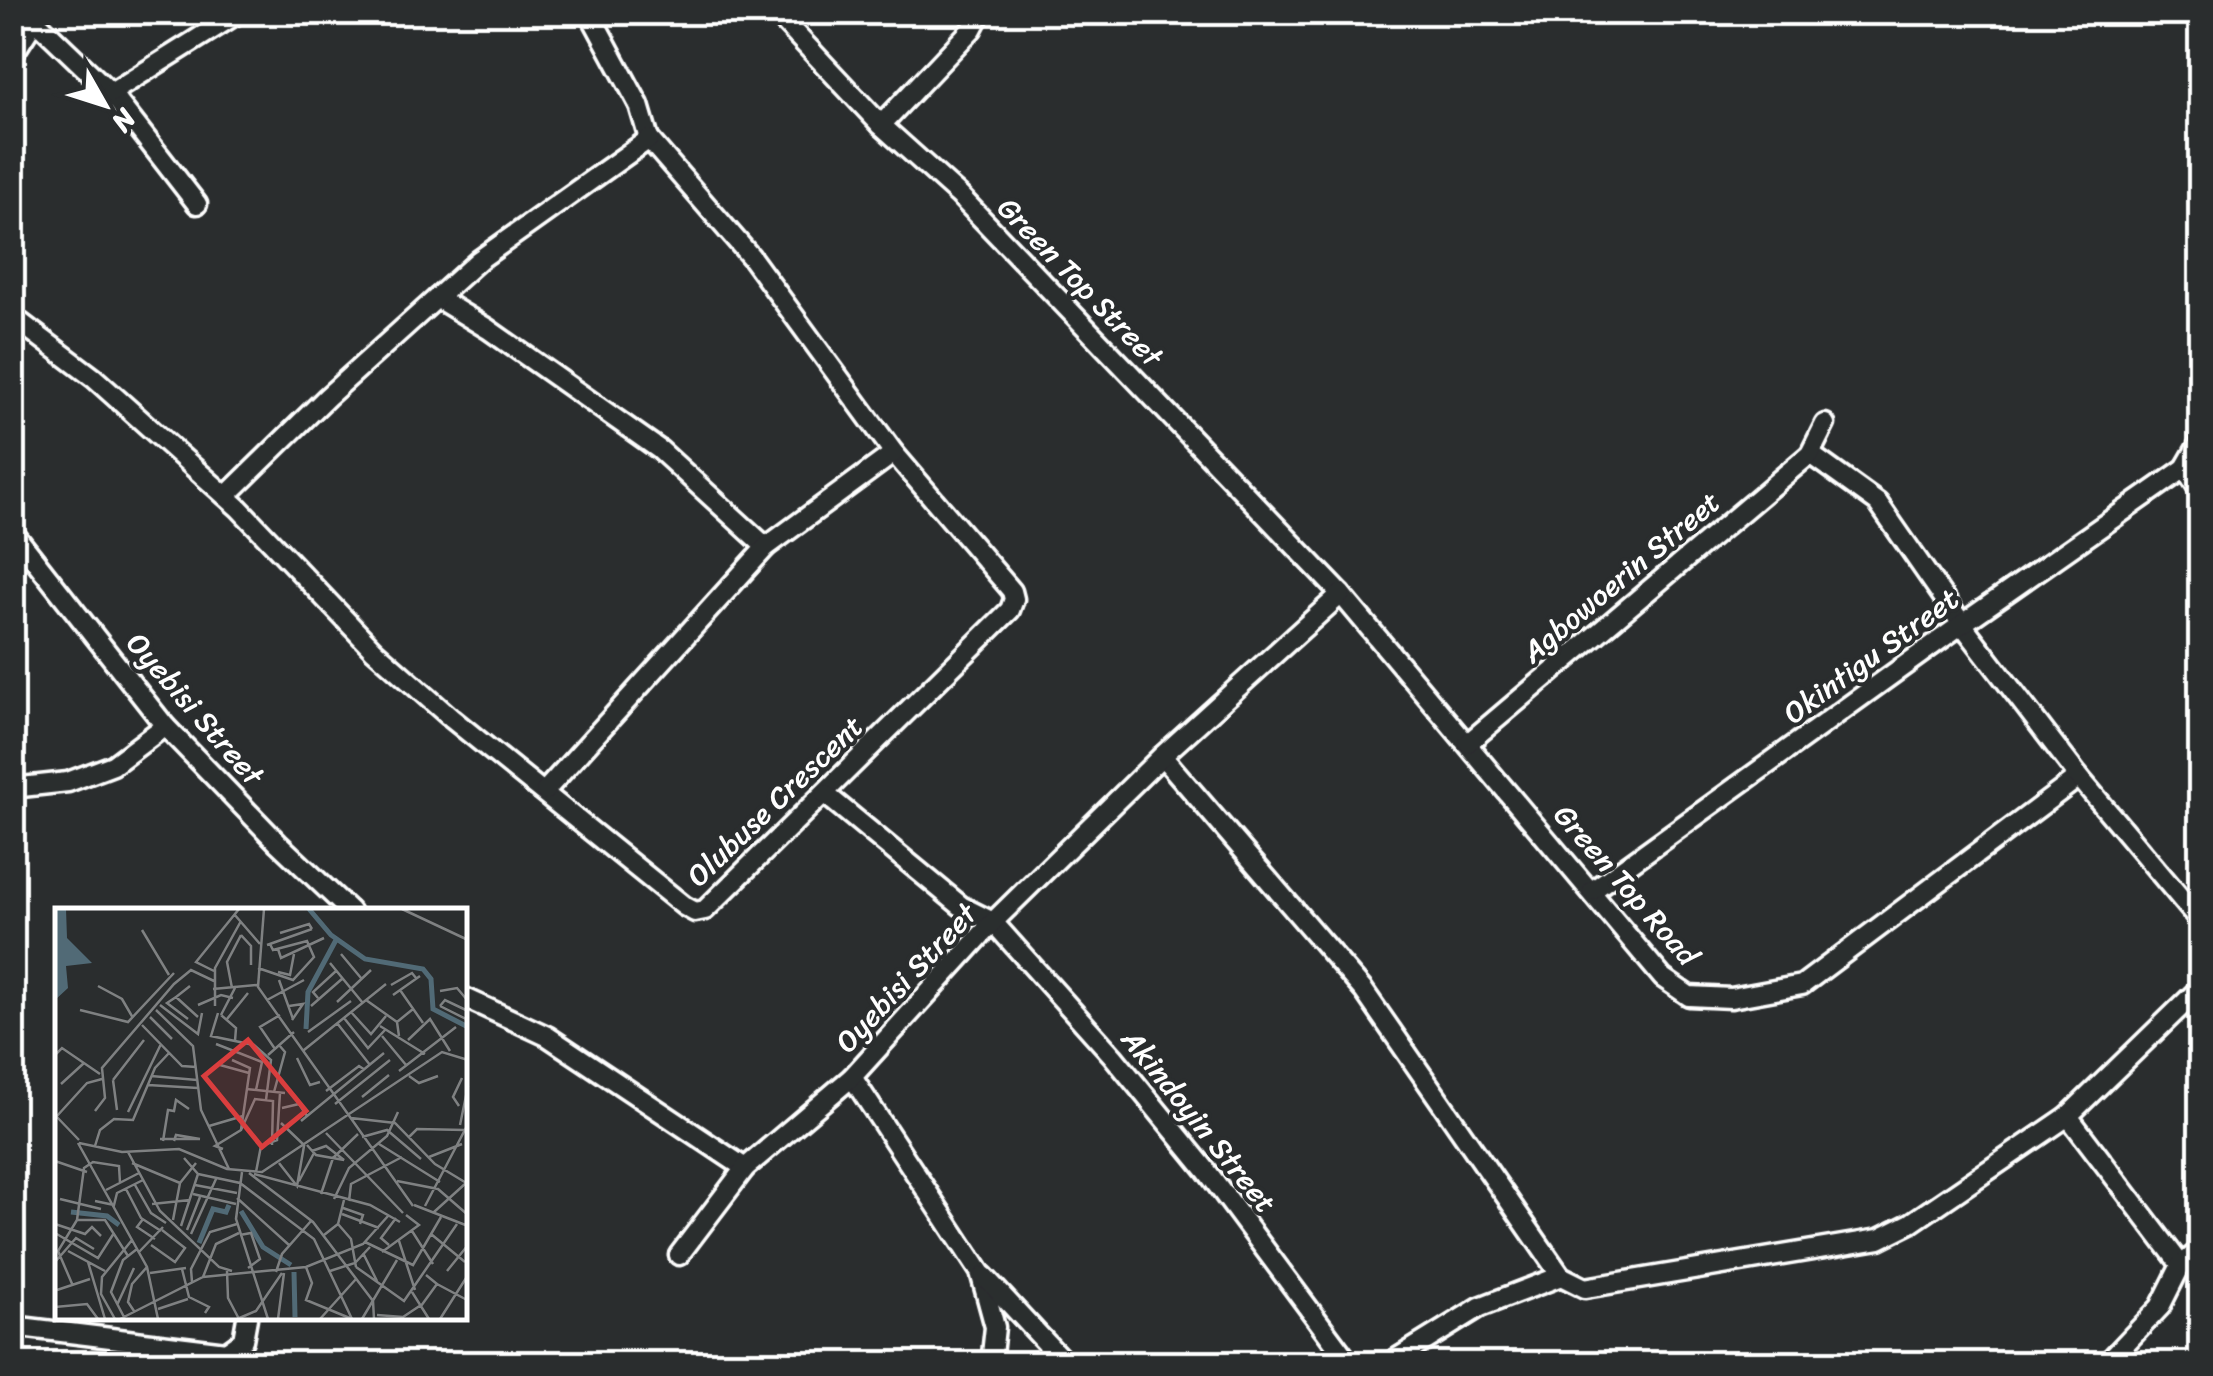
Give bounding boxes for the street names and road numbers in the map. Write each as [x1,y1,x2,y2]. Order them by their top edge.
street label: Green Top Street [984,183,1178,382]
street label: Agbowoerin Street [1508,477,1733,678]
street label: Okintigu Street [1771,573,1971,739]
street label: Oyebisi Street [112,619,279,800]
street label: Olubuse Crescent [673,701,877,901]
street label: Green Top Road [1540,791,1714,980]
street label: Oyebisi Street [821,889,992,1066]
street label: Akindoyin Street [1106,1015,1291,1226]

